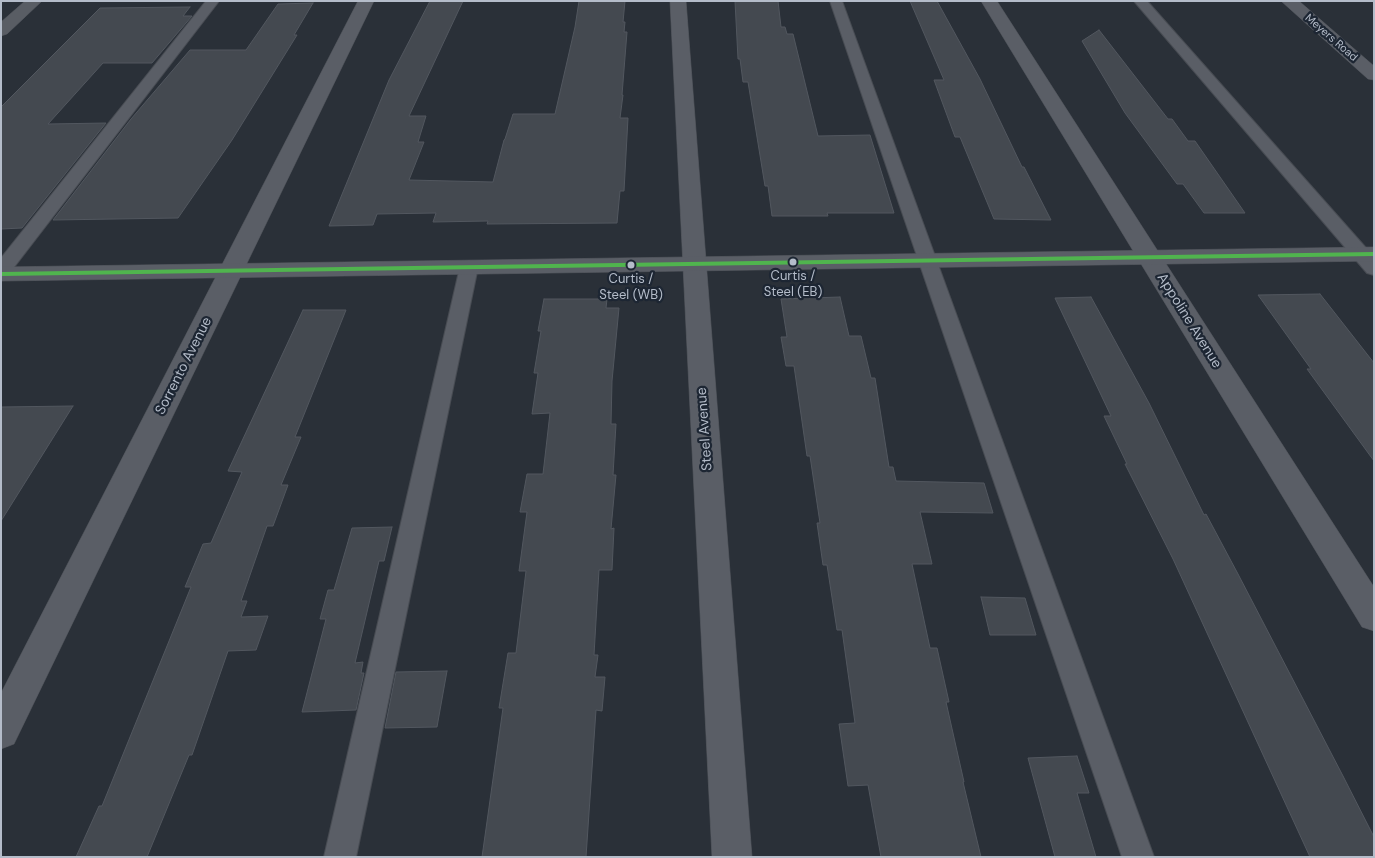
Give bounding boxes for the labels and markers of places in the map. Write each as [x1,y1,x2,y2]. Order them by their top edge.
marker: Curtis / Steel (EB) [788,257,798,267]
marker: Curtis / Steel (WB) [626,260,636,270]
place label: Curtis / Steel (EB) [764,269,822,300]
place label: Curtis / Steel (WB) [599,272,663,303]

